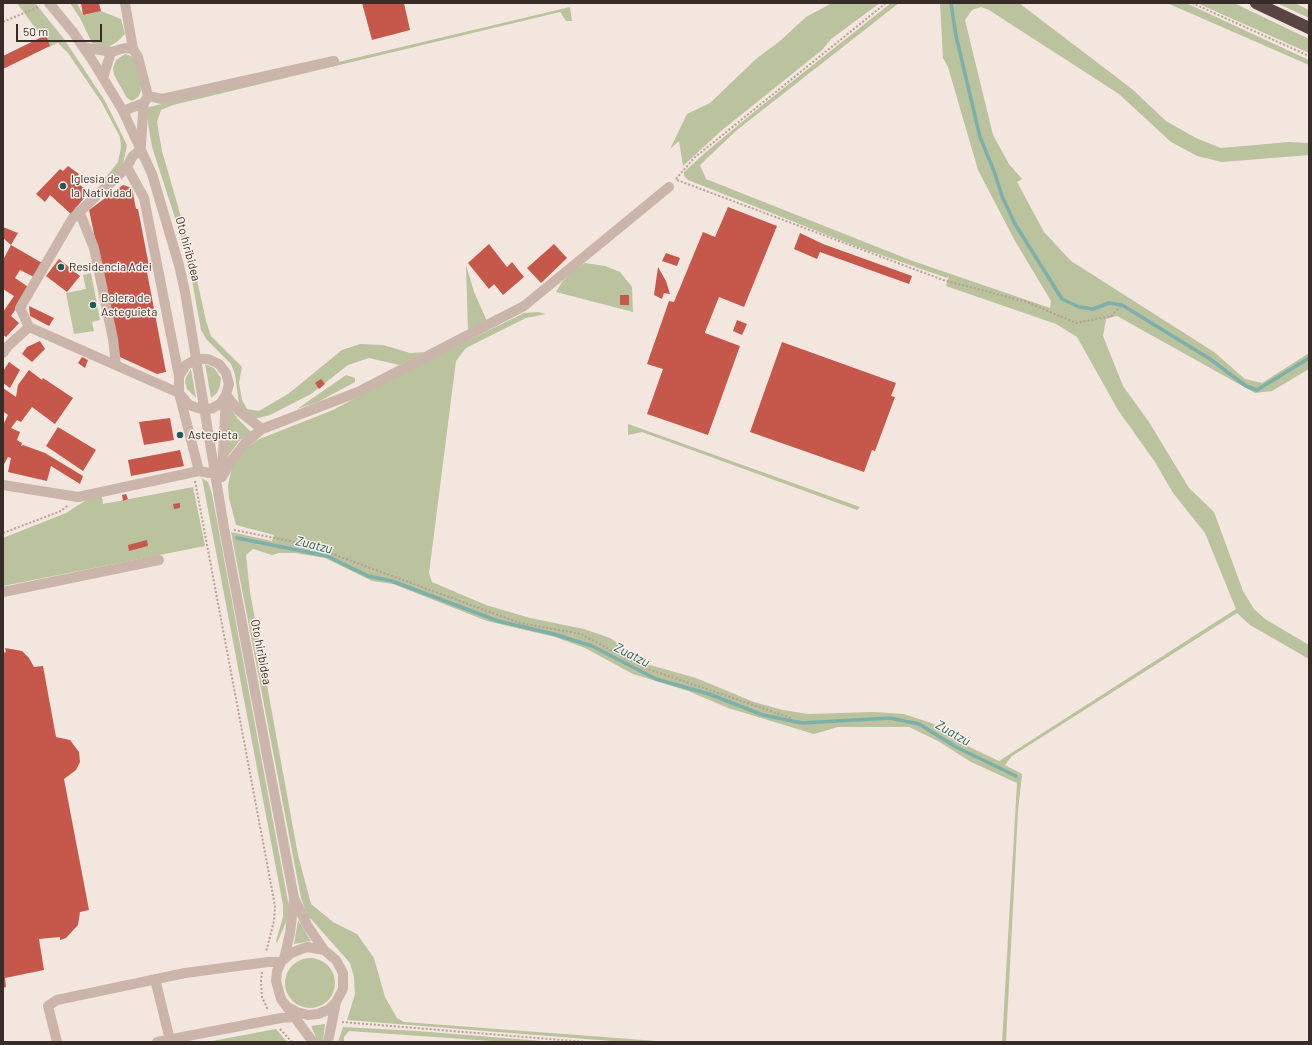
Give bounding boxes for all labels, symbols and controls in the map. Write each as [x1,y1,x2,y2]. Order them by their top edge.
scale bar [18,16,104,42]
text: 50 m [23,24,48,38]
place label: Iglesia de la Natividad [71,172,132,200]
marker: Iglesia de la Natividad [58,181,68,191]
street label: Oto hiribidea [172,215,204,283]
place label: Residencia Adei [69,260,152,274]
marker: Residencia Adei [56,262,66,272]
place label: Bolera de Asteguieta [101,291,157,319]
marker: Bolera de Asteguieta [88,300,98,310]
place label: Astegieta [188,428,238,442]
marker: Astegieta [175,430,185,440]
water label: Zuatzu [294,533,334,557]
street label: Oto hiribidea [248,618,274,686]
water label: Zuatzu [612,640,652,670]
water label: Zuatzu [933,717,973,749]

